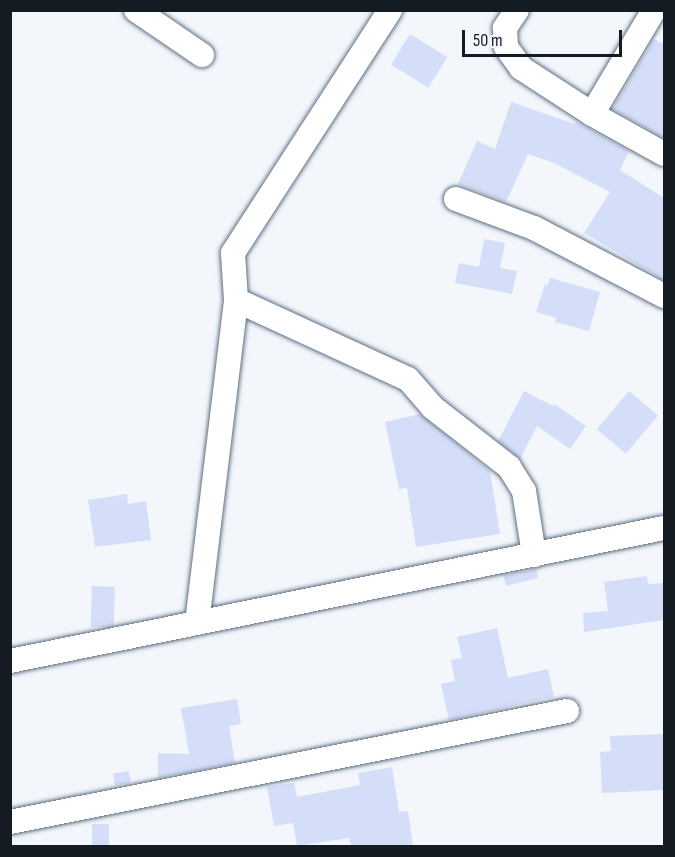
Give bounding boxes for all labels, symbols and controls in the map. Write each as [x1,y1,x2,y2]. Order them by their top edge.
scale bar [465,18,626,56]
text: 50 m [473,30,503,51]

